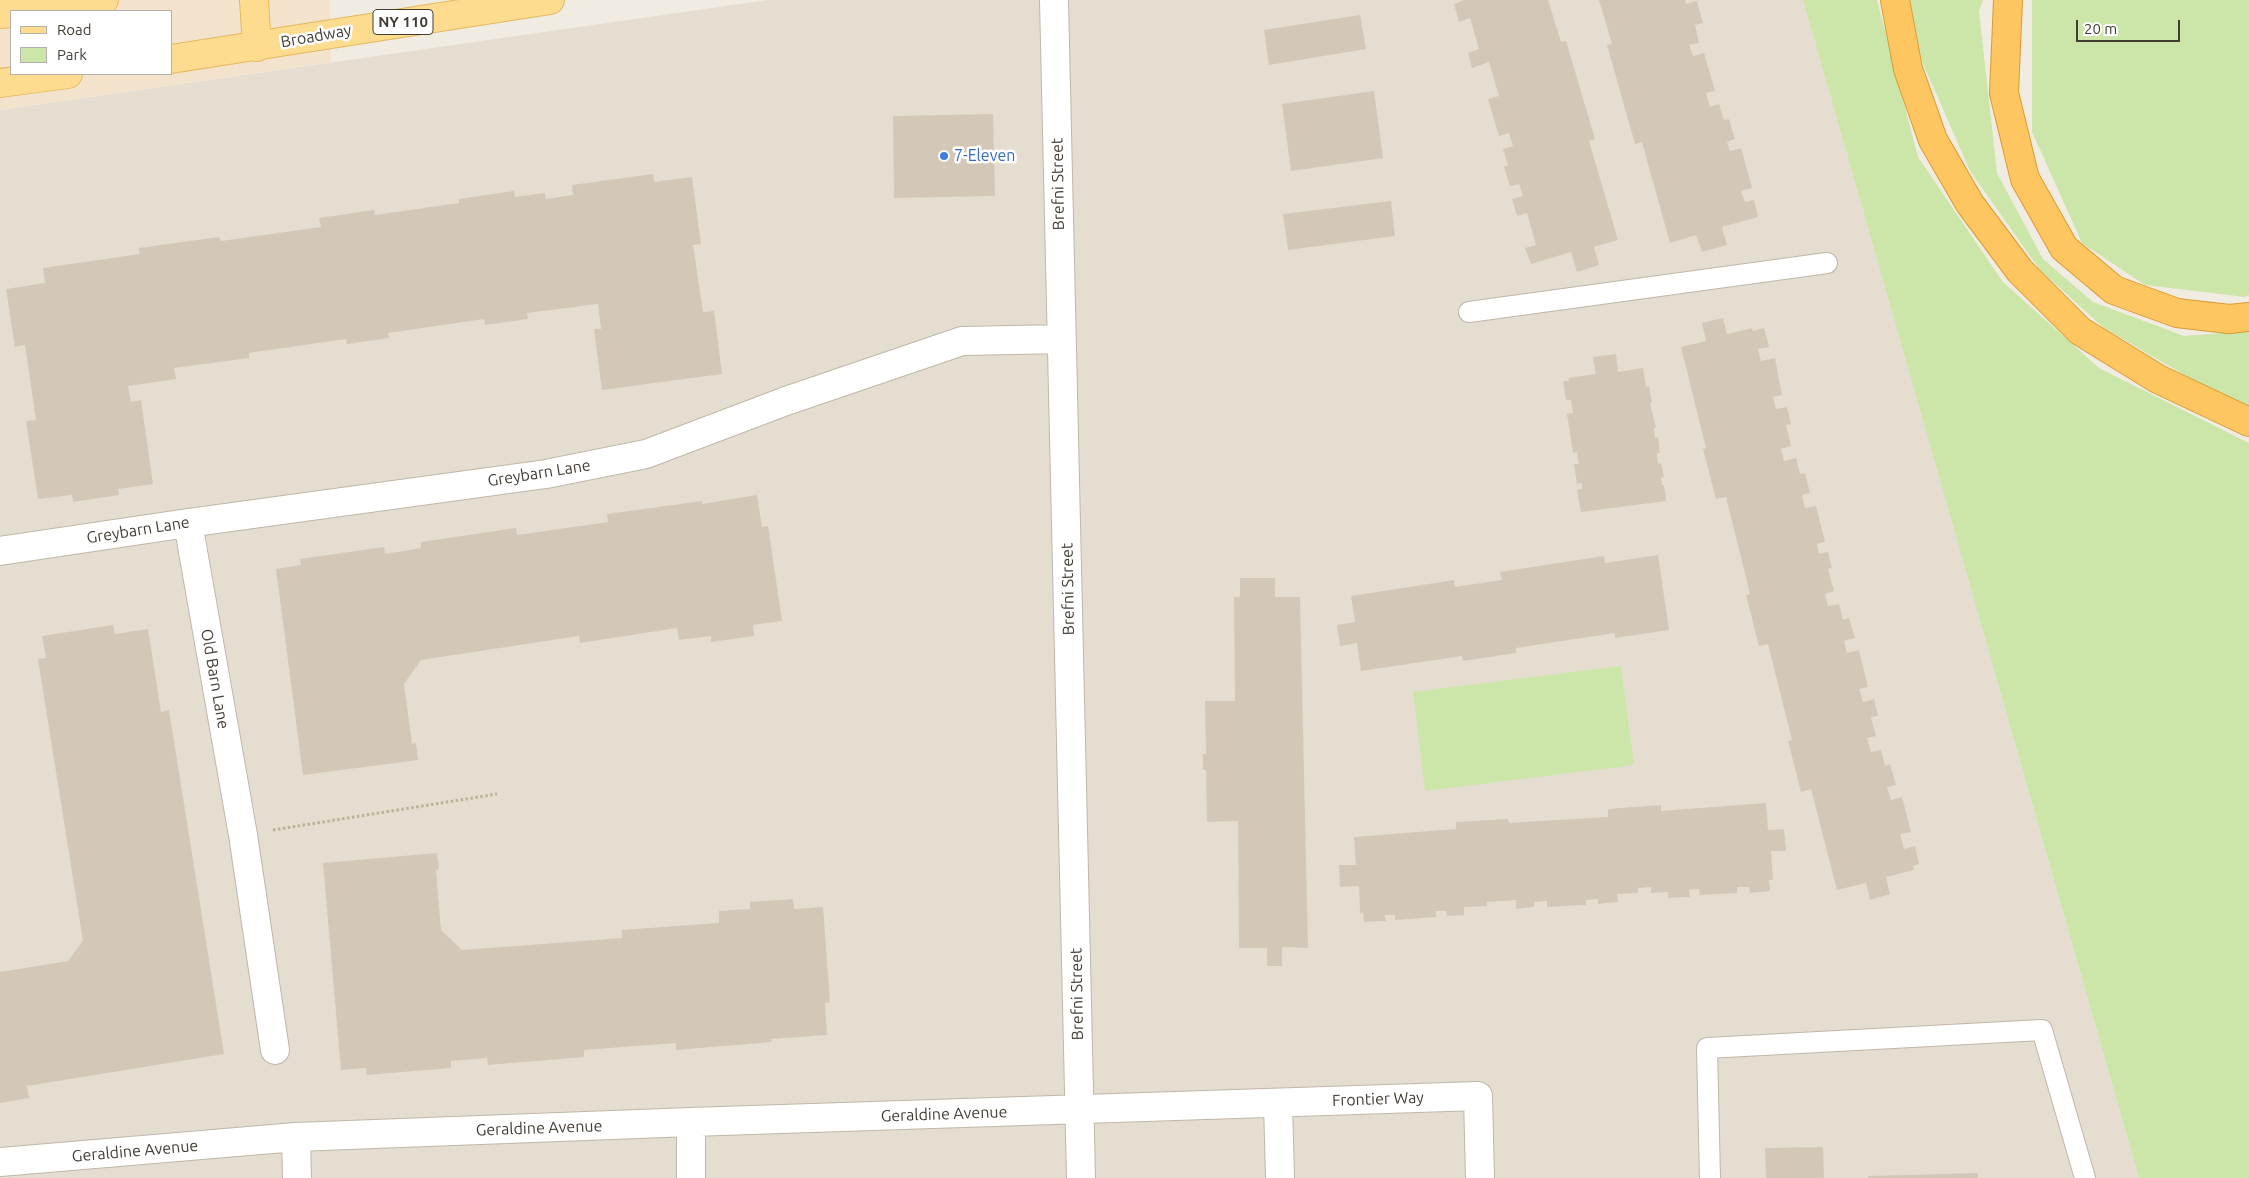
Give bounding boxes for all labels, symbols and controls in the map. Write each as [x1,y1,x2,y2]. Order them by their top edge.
legend [10,10,172,75]
road number: NY 110 [373,10,433,34]
scale bar [2079,10,2183,42]
street label: Broadway [279,20,353,52]
text: 20 m [2084,20,2117,37]
text: Road [57,21,92,38]
text: Park [57,46,87,63]
street label: Brefni Street [1048,138,1068,230]
place label: 7-Eleven [954,146,1015,166]
marker: 7-Eleven [938,150,950,162]
street label: Greybarn Lane [486,455,592,491]
street label: Greybarn Lane [85,512,191,548]
street label: Brefni Street [1058,543,1078,635]
street label: Old Barn Lane [197,627,233,731]
street label: Brefni Street [1067,948,1087,1040]
street label: Frontier Way [1332,1088,1424,1110]
street label: Geraldine Avenue [880,1102,1008,1126]
street label: Geraldine Avenue [475,1116,603,1140]
street label: Geraldine Avenue [71,1136,199,1166]

